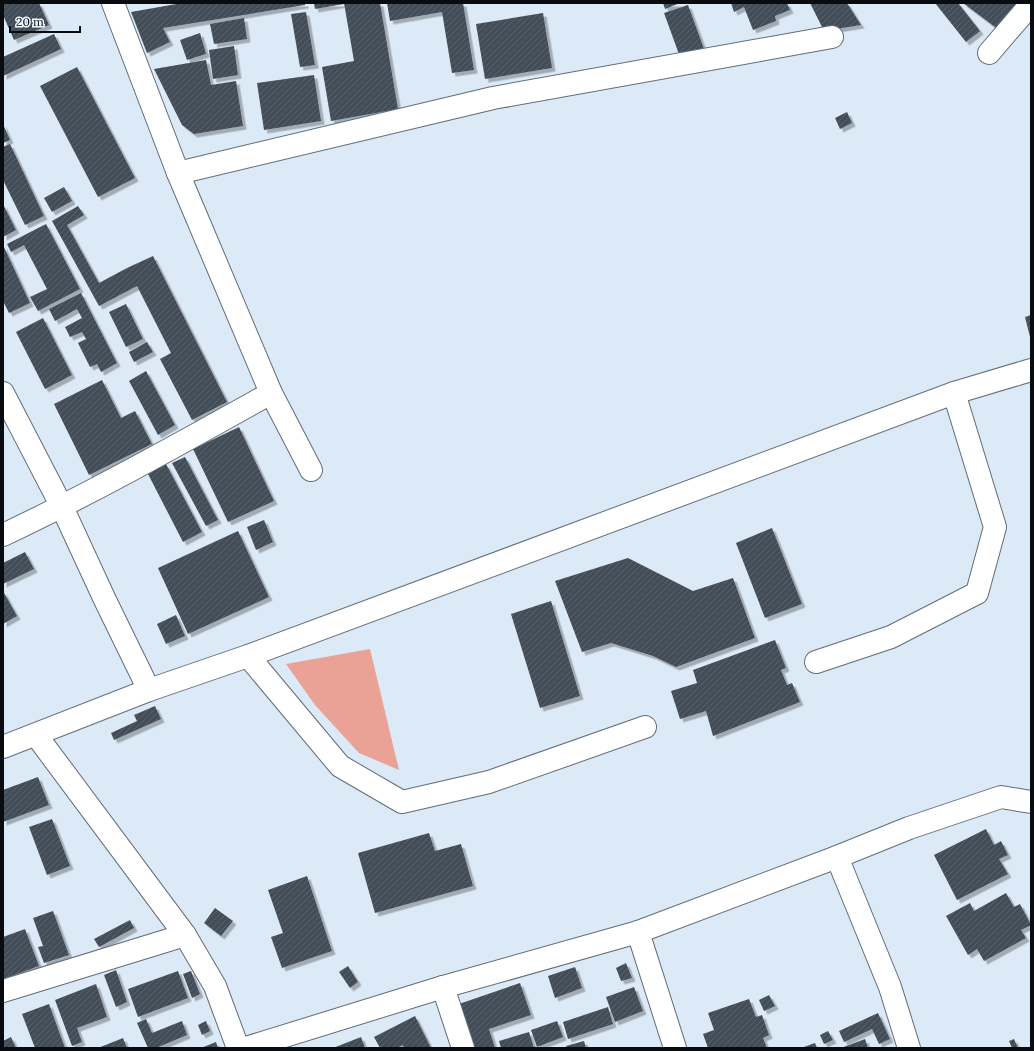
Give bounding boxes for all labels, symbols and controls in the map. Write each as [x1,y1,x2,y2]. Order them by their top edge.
scale bar [10,8,80,34]
text: 20 m [16,14,44,29]

